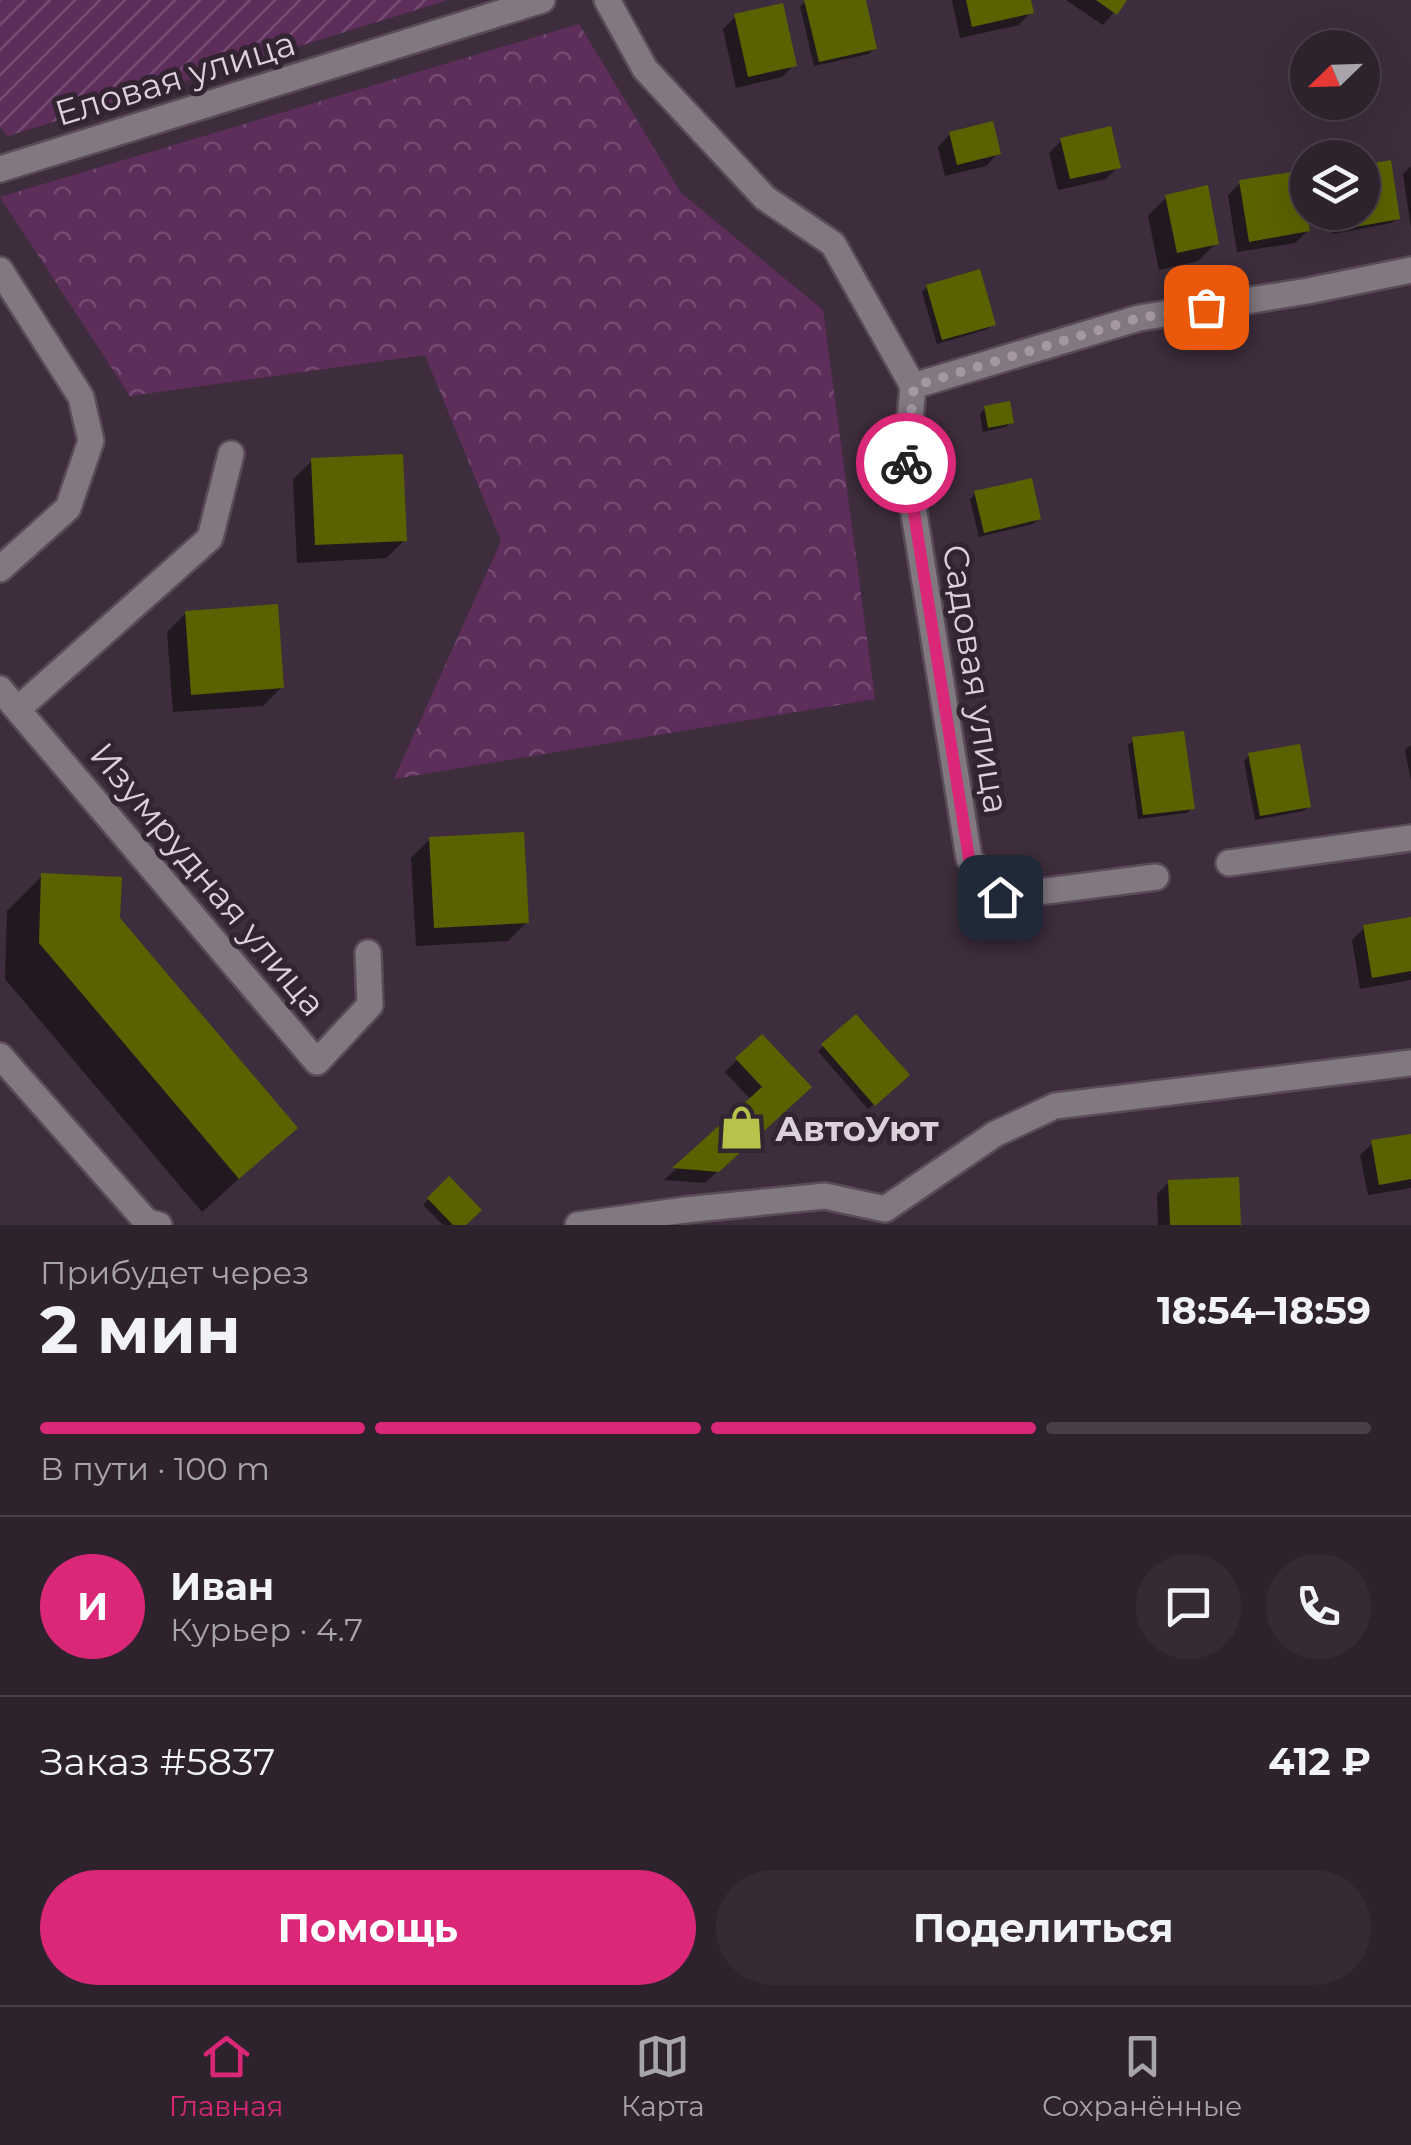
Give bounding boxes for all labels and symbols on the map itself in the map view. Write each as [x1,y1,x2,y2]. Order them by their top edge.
street label: Еловая улица [50,21,300,135]
north arrow [1290,30,1380,120]
pin [1164,265,1249,350]
courier [856,413,956,513]
street label: Садовая улица [934,542,1018,816]
street label: Изумрудная улица [81,734,335,1024]
pin [958,855,1043,940]
shop icon: АвтоУют [718,1104,766,1152]
place label: АвтоУют [775,1107,939,1150]

